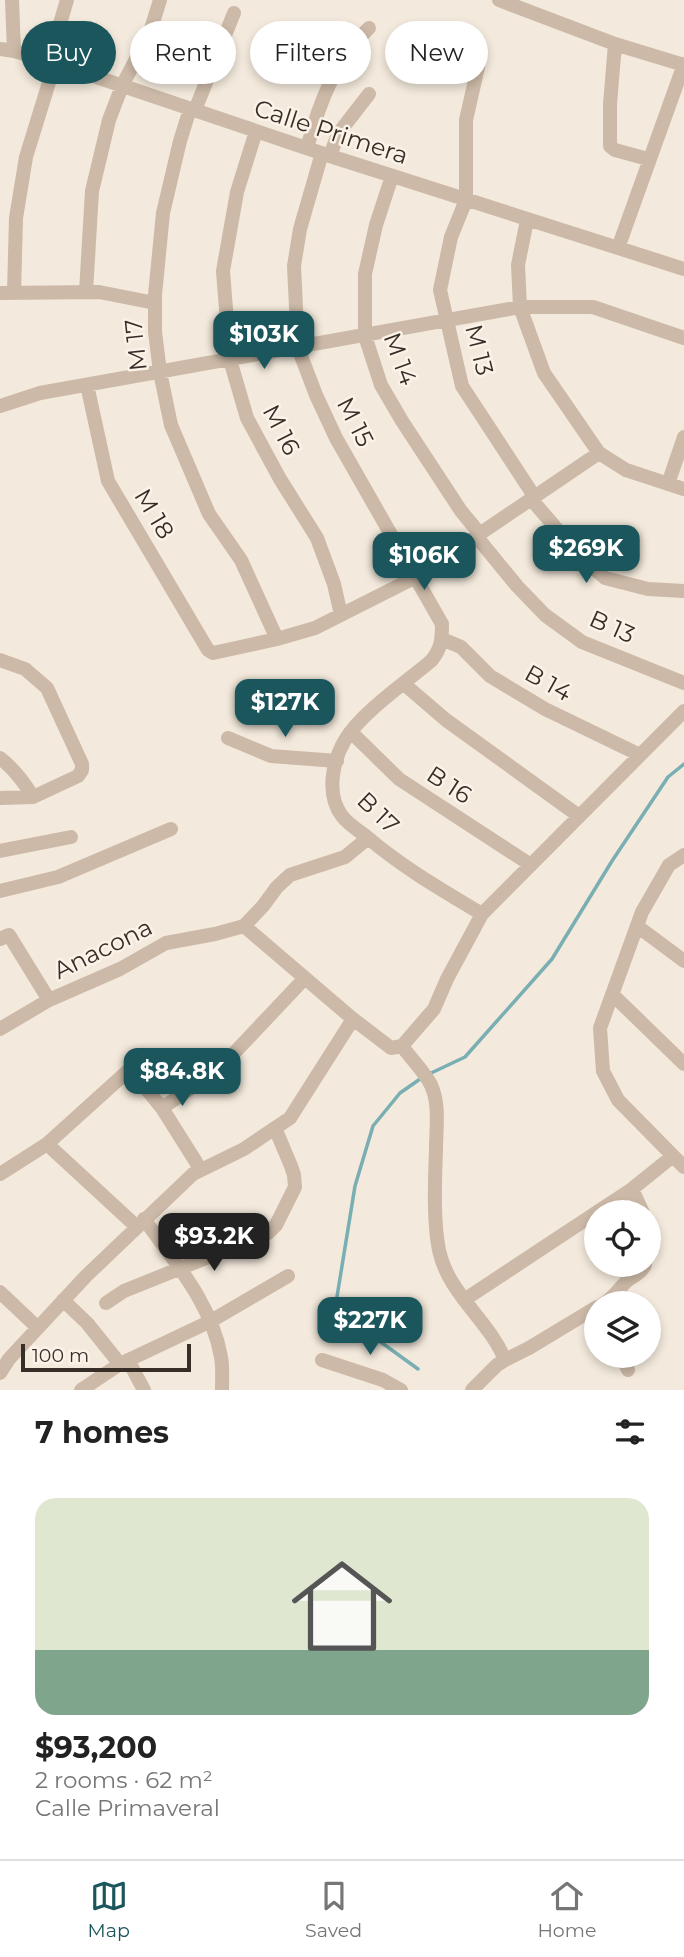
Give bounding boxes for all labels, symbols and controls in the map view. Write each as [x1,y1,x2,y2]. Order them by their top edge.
chip: Buy [21,21,116,84]
chip: Rent [130,21,236,84]
chip: Filters [250,21,371,84]
chip: New [385,21,488,84]
street label: Calle Primera [251,93,412,170]
pin: $103K [215,312,313,371]
street label: M 17 [118,318,153,372]
text: $103K [229,320,299,348]
street label: M 13 [459,321,500,378]
street label: M 14 [378,329,423,389]
street label: M 15 [331,392,380,451]
street label: M 16 [257,400,306,460]
street label: M 18 [128,483,181,544]
pin: $269K [537,526,635,585]
pin: $106K [375,532,473,592]
text: $269K [549,534,623,562]
text: $106K [389,541,459,569]
street label: B 13 [585,604,639,649]
street label: B 14 [520,658,577,707]
pin: $127K [236,680,334,739]
text: $127K [251,688,319,716]
street label: B 16 [421,759,477,810]
street label: B 17 [351,786,405,839]
street label: Anacona [49,912,157,985]
pin: $84.8K [125,1048,239,1108]
text: $84.8K [140,1057,224,1085]
map controls [584,1200,661,1368]
button: locate [584,1200,661,1277]
pin: $93.2K [157,1214,271,1273]
text: $93.2K [174,1222,254,1250]
button: layers [584,1291,661,1368]
pin: $227K [321,1298,419,1357]
text: $227K [333,1306,407,1334]
scale bar [21,1341,191,1373]
text: 100 m [32,1344,89,1367]
icon: filters [611,1413,649,1451]
text: 7 homes [35,1414,169,1451]
icon: home [279,1543,405,1669]
text: $93,200 [35,1729,157,1766]
text: 2 rooms · 62 m² [35,1766,213,1794]
text: Calle Primaveral [35,1794,220,1822]
tab: Map [88,1877,130,1942]
tab: Saved [305,1877,362,1942]
tab: Home [537,1877,596,1942]

